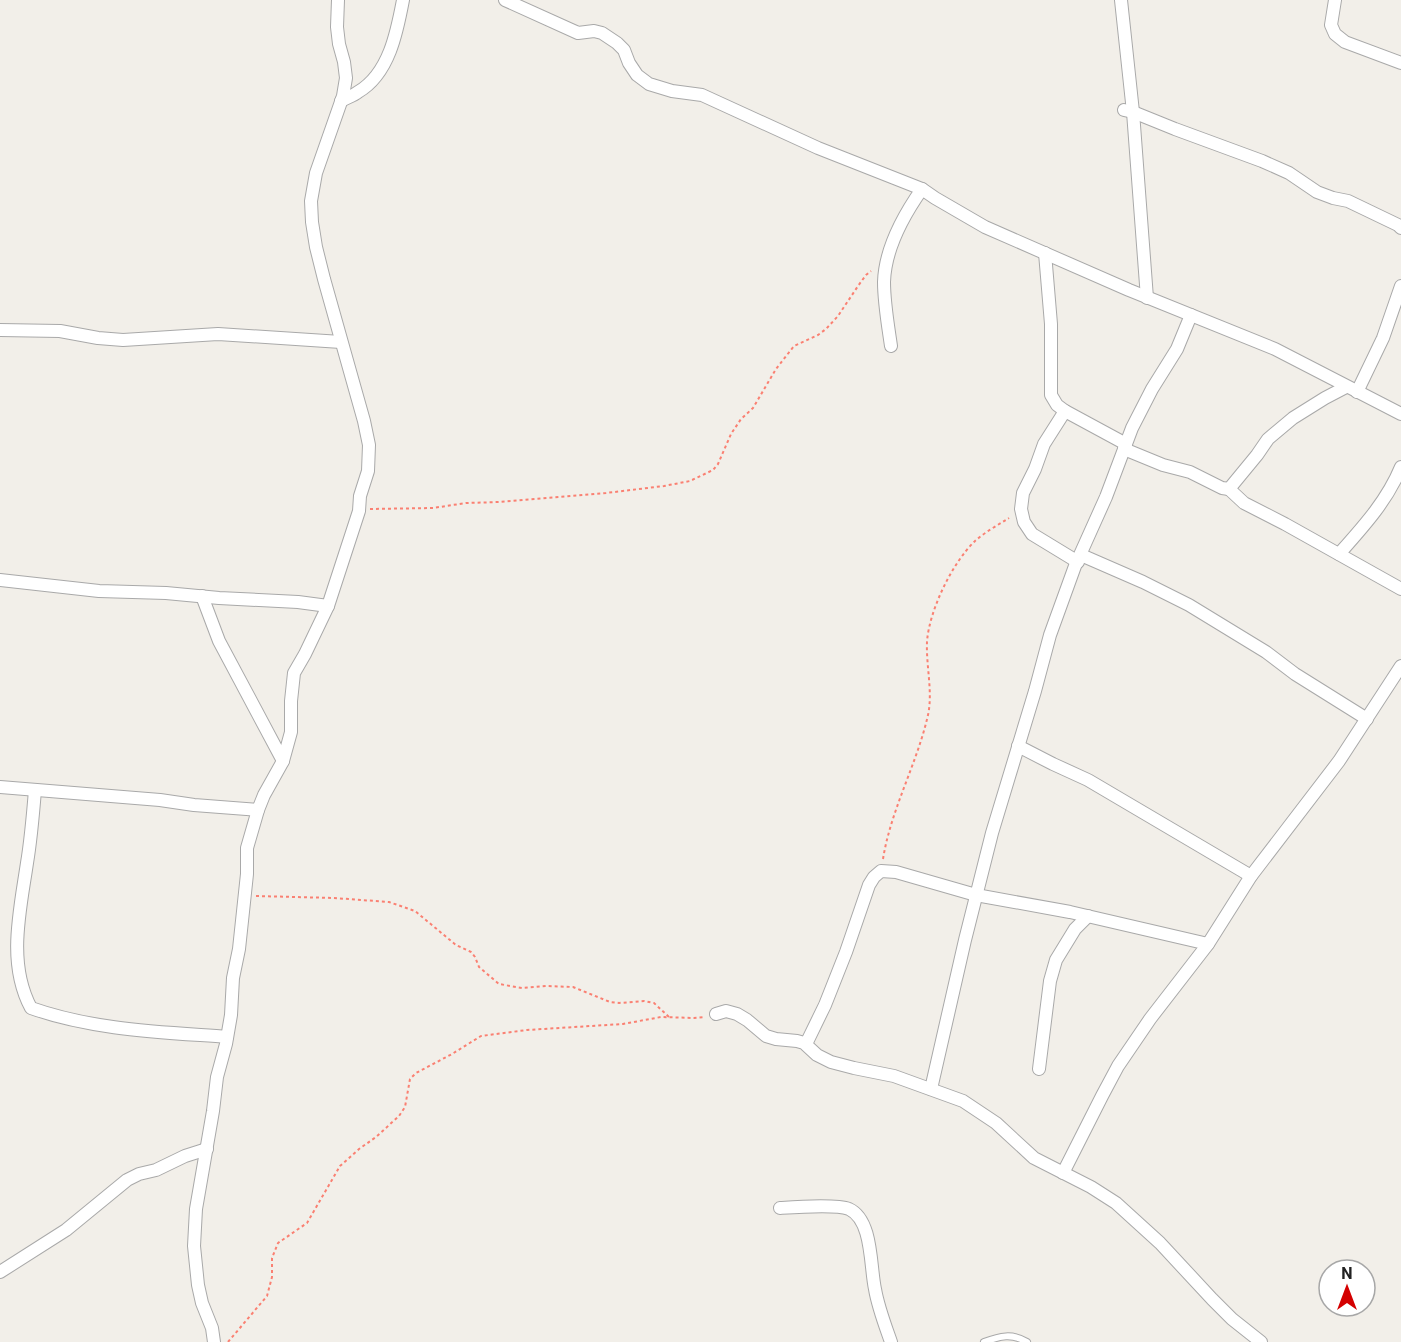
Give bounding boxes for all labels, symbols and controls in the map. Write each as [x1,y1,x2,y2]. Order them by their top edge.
north arrow [1317,1258,1377,1318]
text: N [1341,1264,1353,1283]

